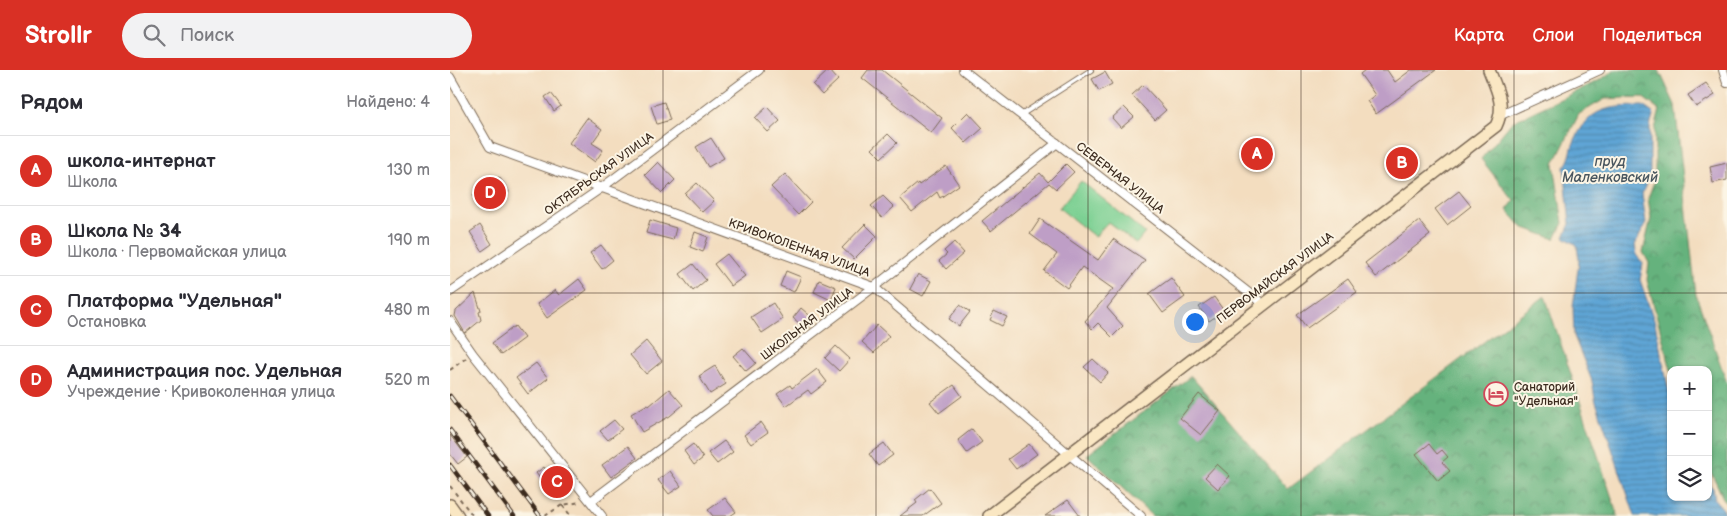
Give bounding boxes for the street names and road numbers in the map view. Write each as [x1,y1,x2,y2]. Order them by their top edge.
street label: ОКТЯБРЬСКАЯ УЛИЦА [542,129,657,219]
street label: СЕВЕРНАЯ УЛИЦА [1073,139,1168,217]
street label: КРИВОКОЛЕННАЯ УЛИЦА [726,215,872,281]
street label: ПЕРВОМАЙСКАЯ УЛИЦА [1214,229,1337,327]
street label: ШКОЛЬНАЯ УЛИЦА [758,284,857,364]

